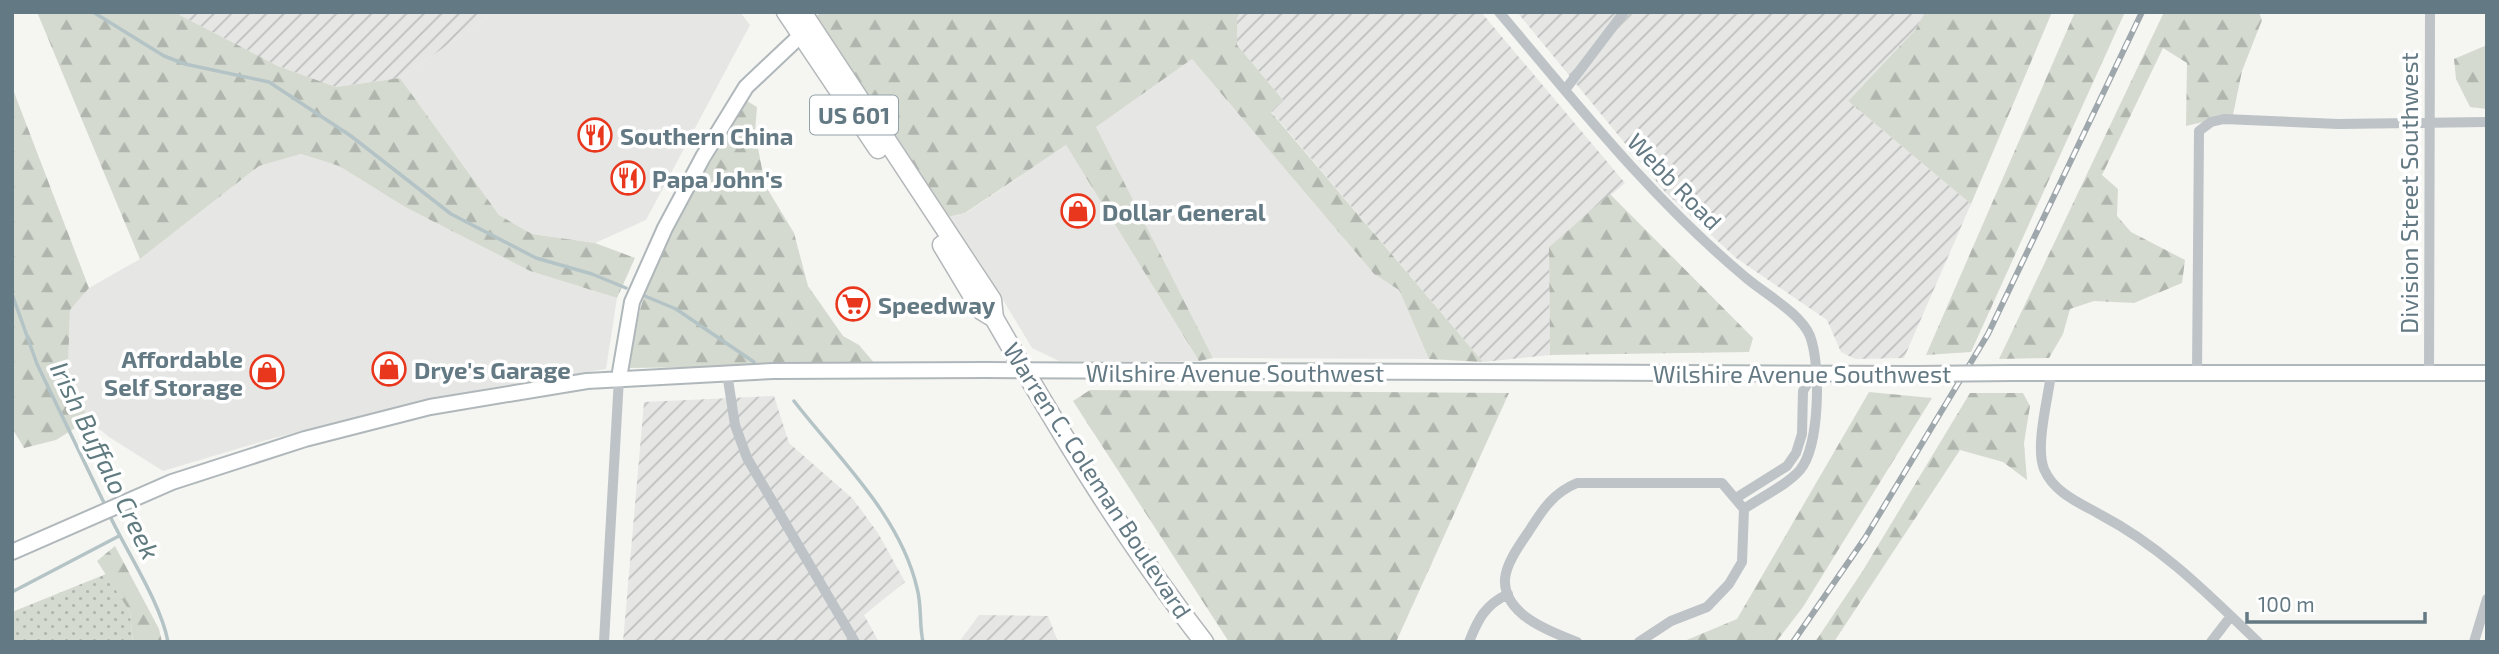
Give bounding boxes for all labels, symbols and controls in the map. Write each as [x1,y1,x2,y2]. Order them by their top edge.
street label: Division Street Southwest [2394,52,2423,334]
road number: US 601 [810,96,898,134]
restaurant icon: Southern China [576,116,614,154]
place label: Southern China [620,121,793,150]
street label: Webb Road [1622,127,1728,235]
restaurant icon: Papa John's [609,159,647,197]
place label: Papa John's [652,164,783,193]
shop icon: Dollar General [1059,192,1097,230]
place label: Dollar General [1102,197,1266,226]
supermarket icon: Speedway [834,285,872,323]
place label: Speedway [878,290,996,319]
street label: Warren C. Coleman Boulevard [998,337,1198,623]
place label: Affordable Self Storage [104,344,243,401]
shop icon: Drye's Garage [370,350,408,388]
shop icon: Affordable Self Storage [248,353,286,391]
place label: Drye's Garage [414,355,571,384]
water label: Irish Buffalo Creek [45,356,167,564]
street label: Wilshire Avenue Southwest [1086,358,1384,387]
street label: Wilshire Avenue Southwest [1653,359,1951,388]
scale bar [2247,580,2426,624]
text: 100 m [2258,591,2315,616]

